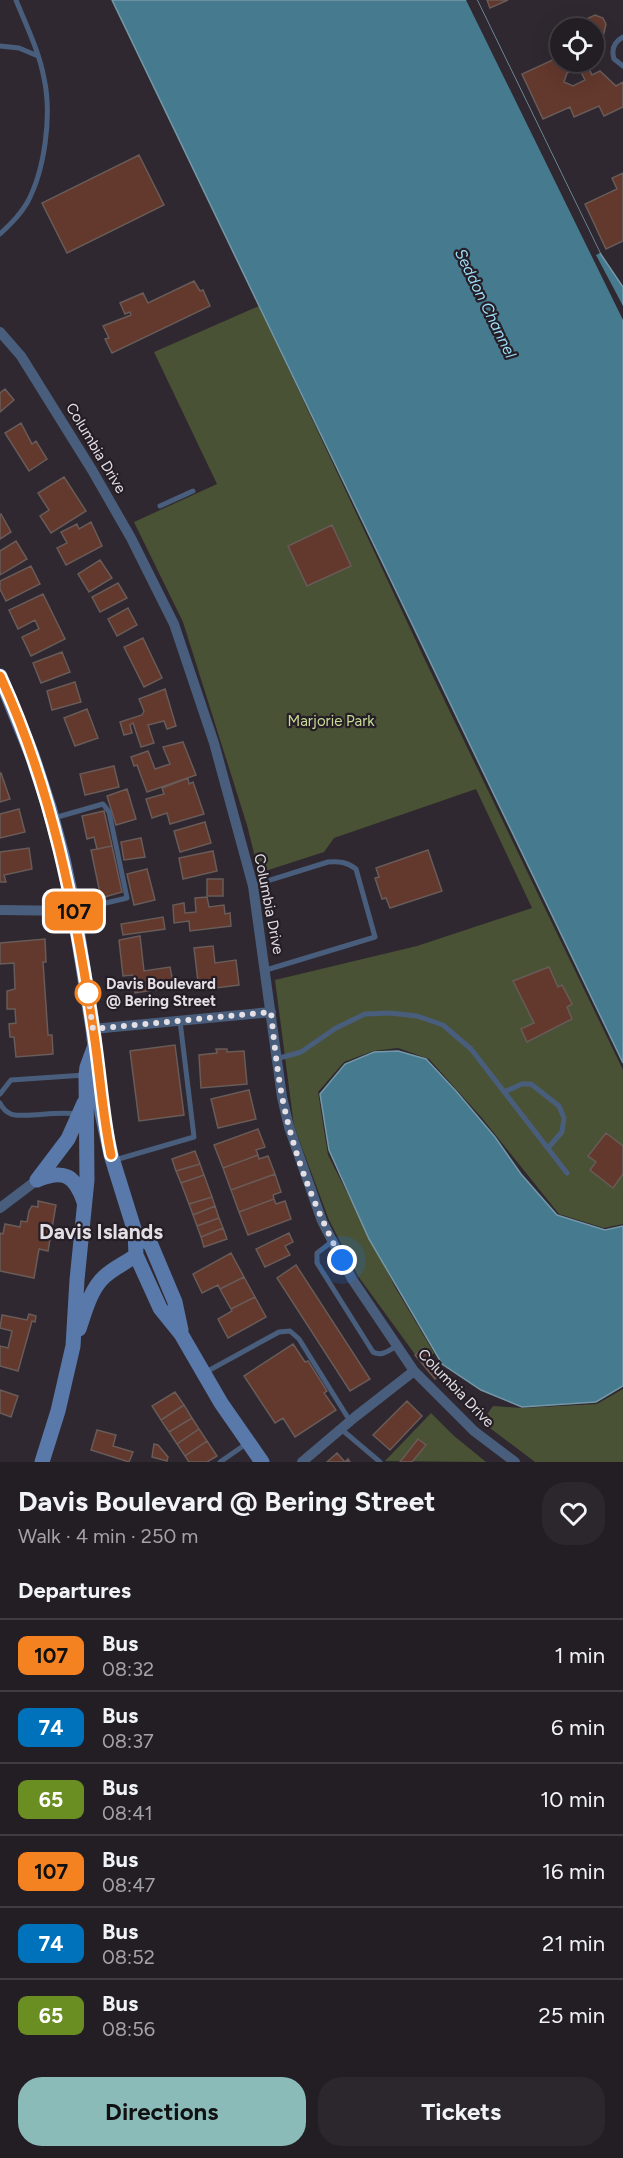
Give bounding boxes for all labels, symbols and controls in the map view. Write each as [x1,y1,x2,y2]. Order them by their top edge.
map controls [550,18,604,72]
button: locate [550,18,604,72]
water label: Seddon Channel [451,245,520,362]
street label: Columbia Drive [62,400,130,496]
park label: Marjorie Park [287,712,375,730]
street label: Columbia Drive [250,852,288,956]
line badge: 107 [40,892,109,930]
text: 107 [57,899,91,924]
place label: Davis Boulevard @ Bering Street [106,975,216,1010]
marker: Davis Boulevard @ Bering Street [75,980,101,1006]
district label: Davis Islands [39,1219,163,1244]
your location [327,1245,357,1275]
street label: Columbia Drive [414,1345,498,1431]
button: heart [542,1482,605,1545]
text: Davis Boulevard @ Bering Street [18,1484,435,1518]
text: Walk · 4 min · 250 m [18,1524,198,1548]
text: Departures [18,1577,131,1604]
text: Bus [102,1630,138,1657]
text: 1 min [554,1642,605,1669]
text: 107 [34,1643,68,1668]
text: 08:32 [102,1657,154,1681]
text: Bus [102,1702,138,1729]
text: 6 min [551,1714,605,1741]
text: 74 [39,1715,63,1740]
text: 08:37 [102,1729,154,1753]
text: Bus [102,1774,138,1801]
text: 10 min [540,1786,605,1813]
text: 65 [39,1787,63,1812]
text: 08:41 [102,1801,153,1825]
text: Bus [102,1846,138,1873]
text: 16 min [542,1858,605,1885]
text: 107 [34,1859,68,1884]
text: 08:47 [102,1873,155,1897]
text: Bus [102,1918,138,1945]
text: 21 min [542,1930,605,1957]
text: 74 [39,1931,63,1956]
text: 08:52 [102,1945,155,1969]
text: Bus [102,1990,138,2017]
text: 25 min [539,2002,605,2029]
text: 65 [39,2003,63,2028]
text: 08:56 [102,2017,155,2041]
button: Directions [18,2077,306,2146]
button: Tickets [318,2077,605,2146]

